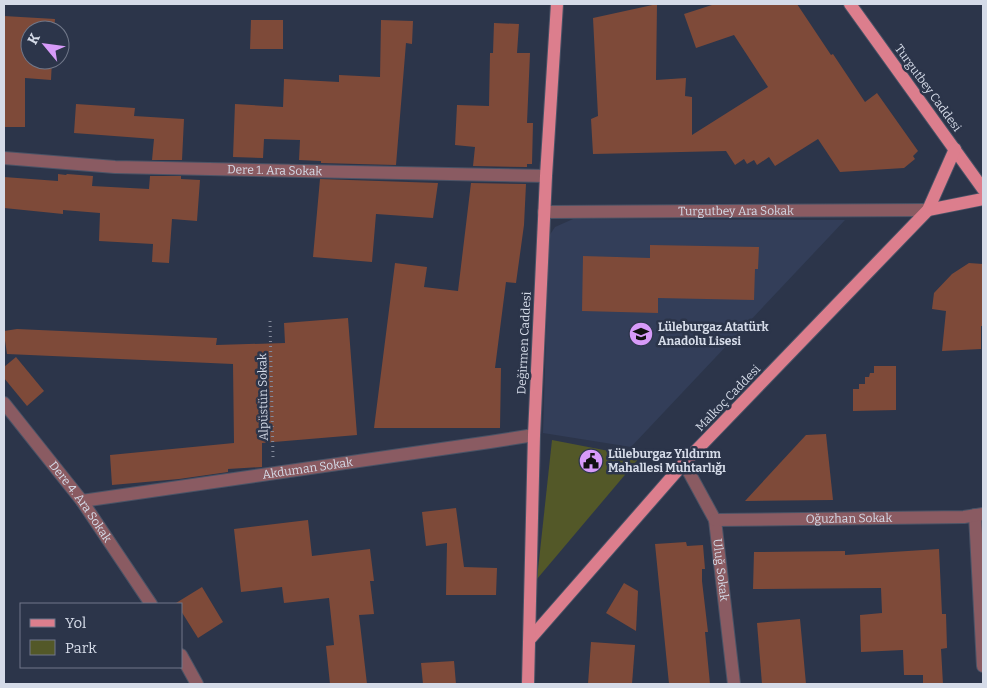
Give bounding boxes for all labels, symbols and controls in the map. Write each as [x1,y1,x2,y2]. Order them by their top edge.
north arrow [20,20,70,70]
text: K [24,30,44,47]
street label: Turgutbey Caddesi [892,42,964,134]
street label: Dere 1. Ara Sokak [227,162,322,178]
street label: Turgutbey Ara Sokak [678,204,794,218]
street label: Değirmen Caddesi [514,291,534,395]
place label: Lüleburgaz Atatürk Anadolu Lisesi [658,320,770,348]
school or university icon: Lüleburgaz Atatürk Anadolu Lisesi [628,321,654,347]
street label: Alpüstün Sokak [255,353,271,441]
street label: Malkoç Caddesi [693,362,763,434]
place label: Lüleburgaz Yıldırım Mahallesi Muhtarlığı [608,447,726,475]
public building icon: Lüleburgaz Yıldırım Mahallesi Muhtarlığı [578,448,604,474]
street label: Akduman Sokak [262,455,354,482]
street label: Dere 4. Ara Sokak [46,458,115,545]
street label: Oğuzhan Sokak [806,511,892,526]
street label: Uluğ Sokak [710,538,731,602]
legend [20,603,182,668]
text: Yol [65,614,86,632]
text: Park [65,639,97,657]

